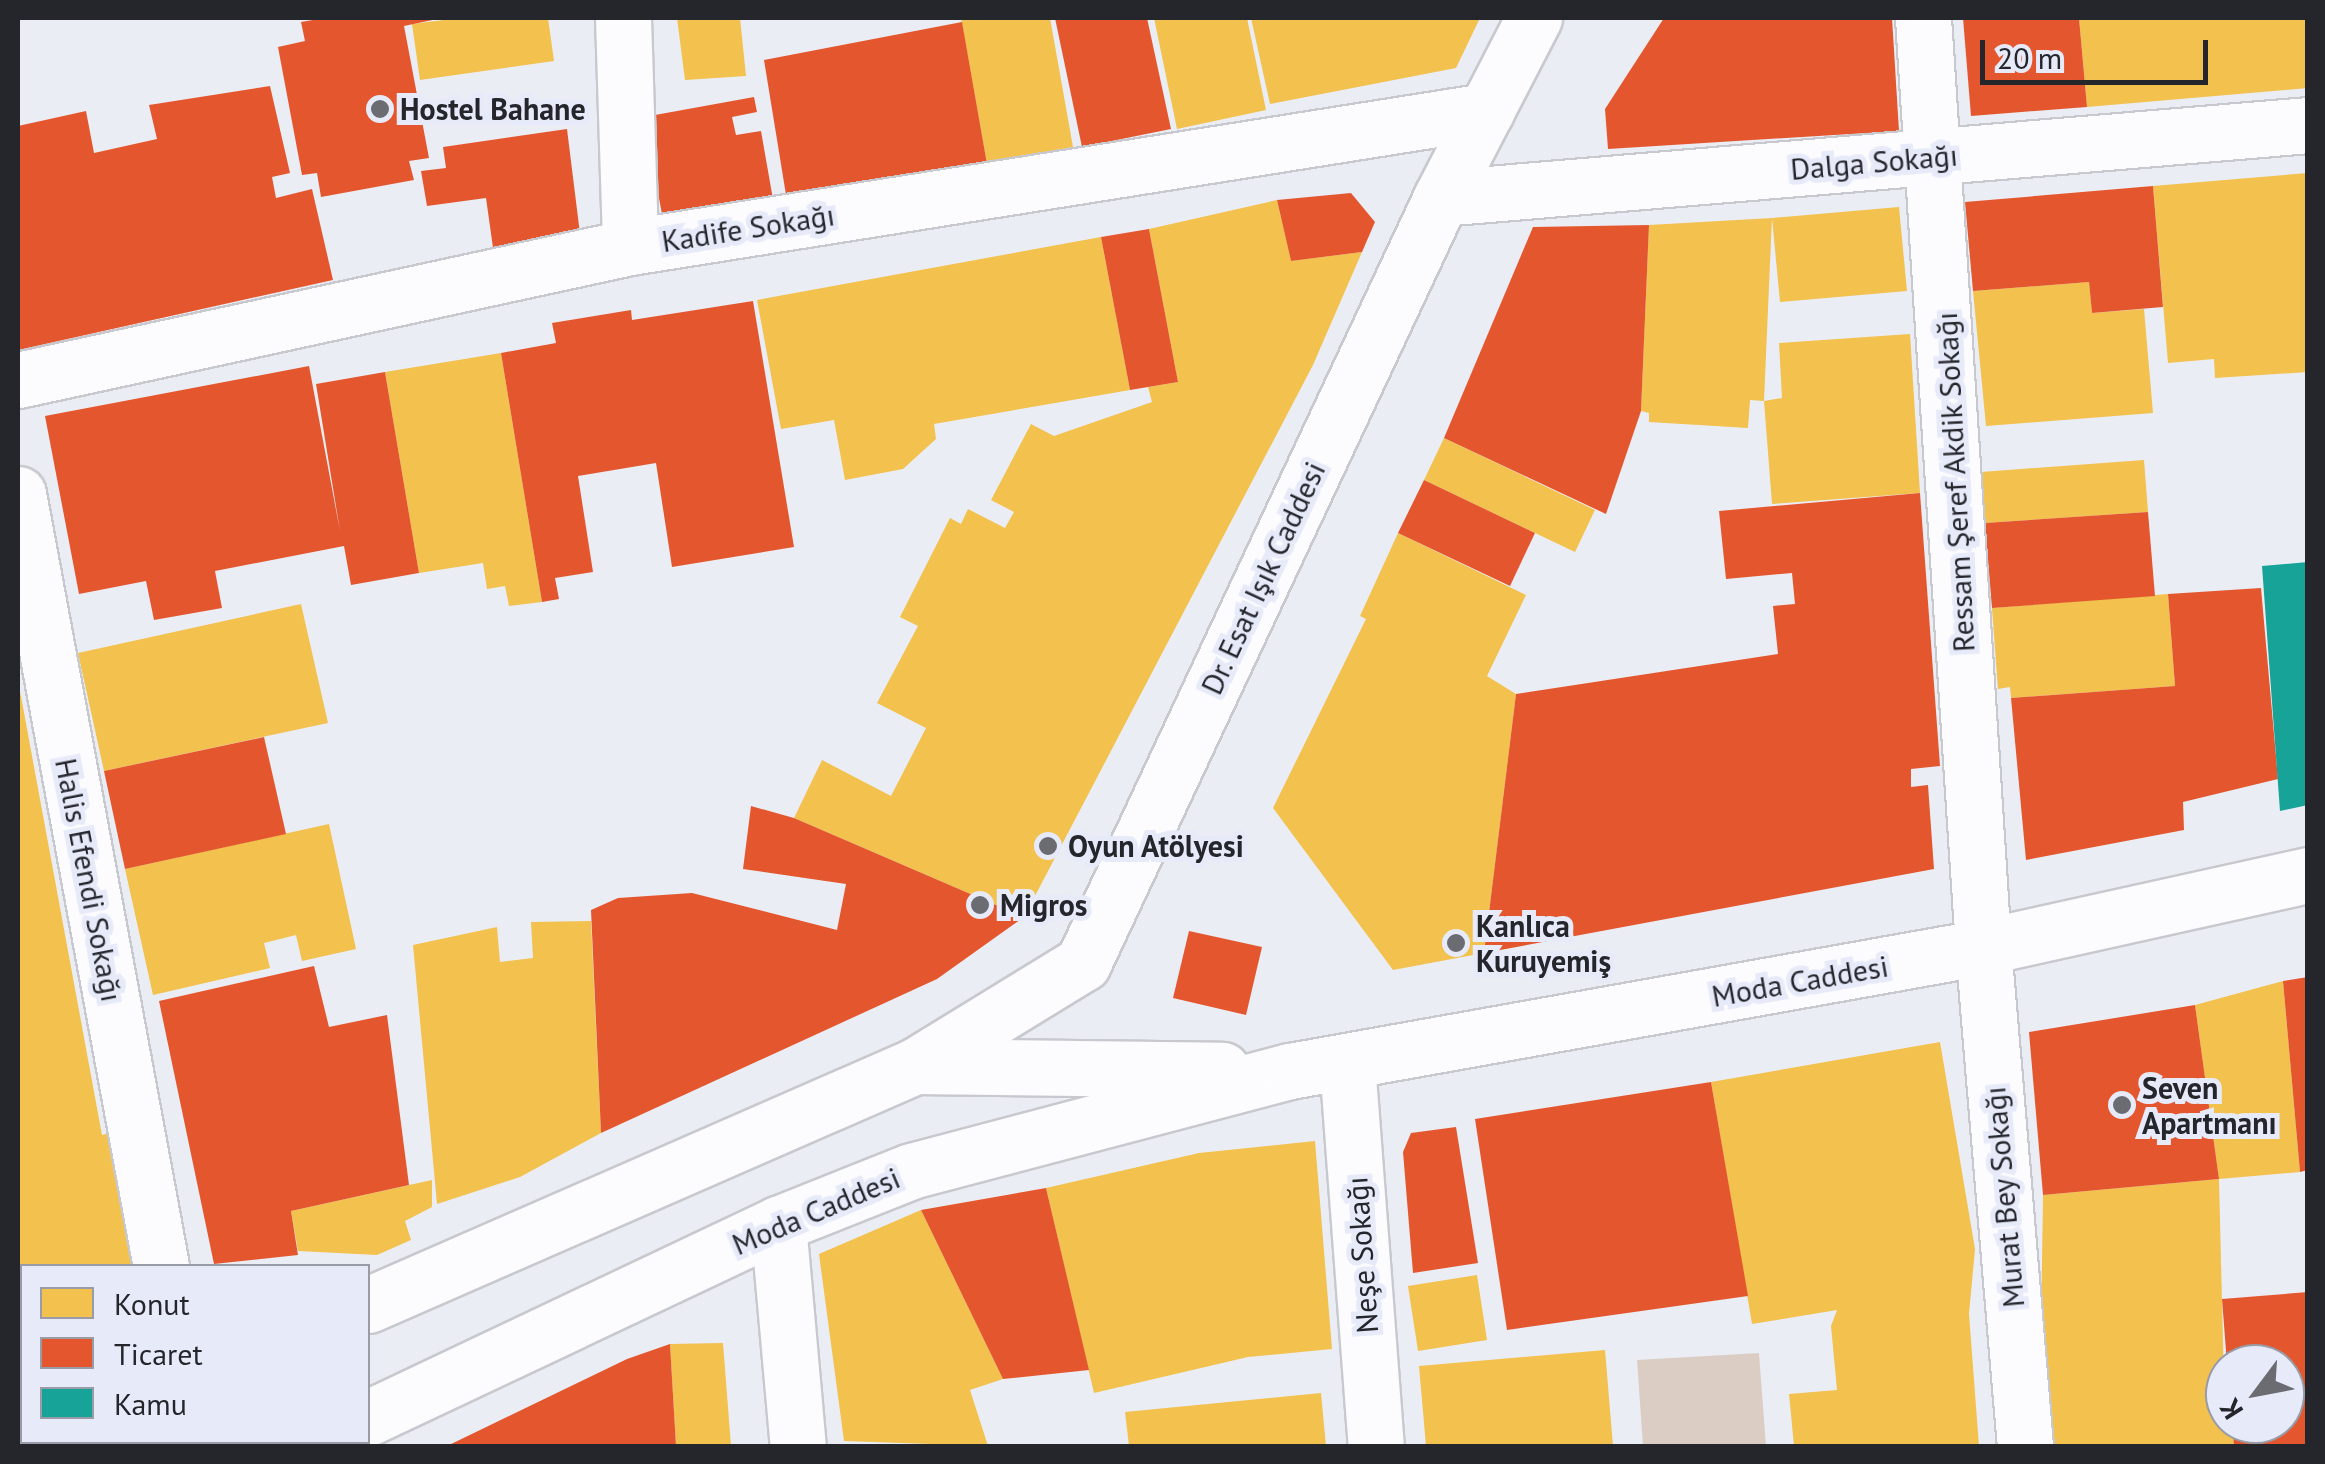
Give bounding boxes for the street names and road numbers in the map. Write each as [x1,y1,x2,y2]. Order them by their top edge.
street label: Dalga Sokağı [1789,137,1959,187]
street label: Kadife Sokağı [659,197,837,259]
street label: Ressam Şeref Akdik Sokağı [1928,310,1982,654]
street label: Dr. Esat Işık Caddesi [1193,455,1333,701]
street label: Halis Efendi Sokağı [48,755,130,1005]
street label: Moda Caddesi [1709,948,1891,1014]
street label: Murat Bey Sokağı [1976,1085,2032,1309]
street label: Moda Caddesi [727,1160,905,1262]
street label: Neşe Sokağı [1339,1176,1385,1334]

